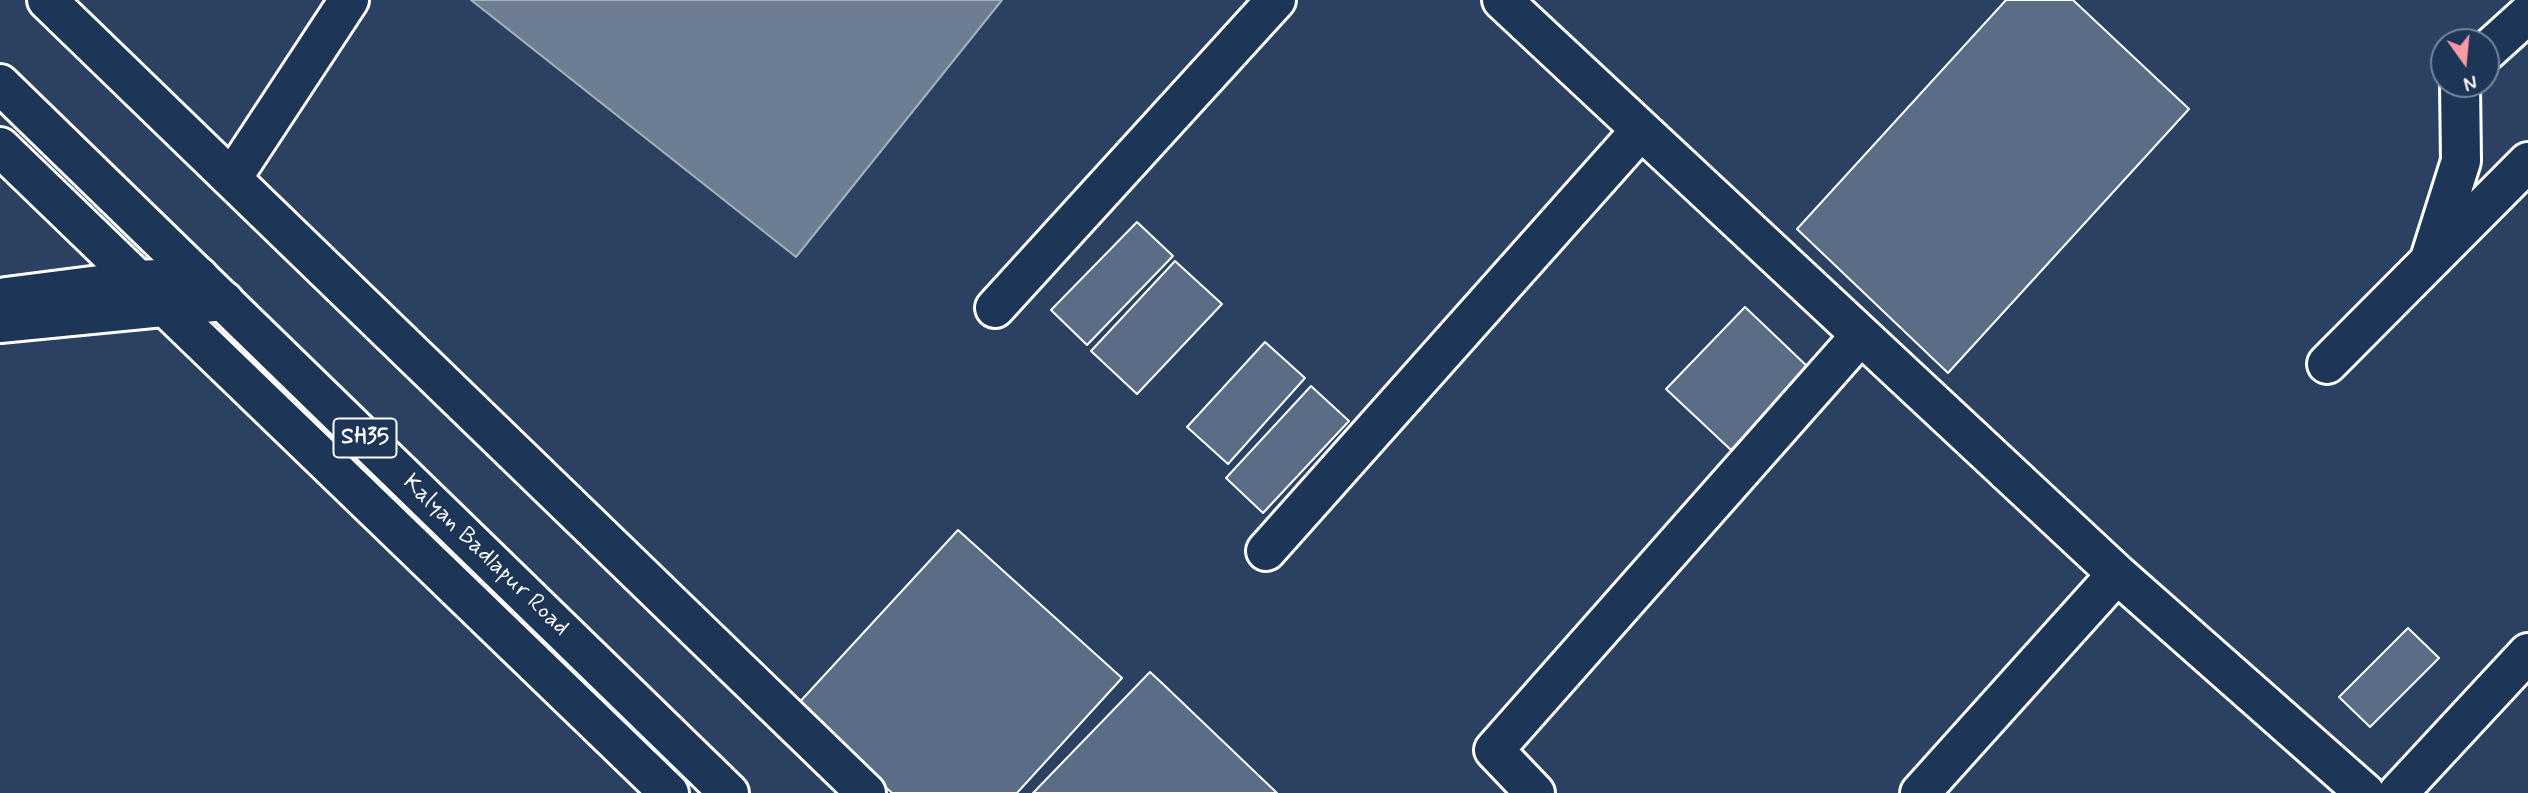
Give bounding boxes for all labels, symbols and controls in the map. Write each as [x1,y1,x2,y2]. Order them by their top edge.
north arrow [2430,28,2500,98]
text: N [2461,68,2479,96]
road number: SH35 [334,418,396,458]
street label: Kalyan Badlapur Road [396,469,574,643]

